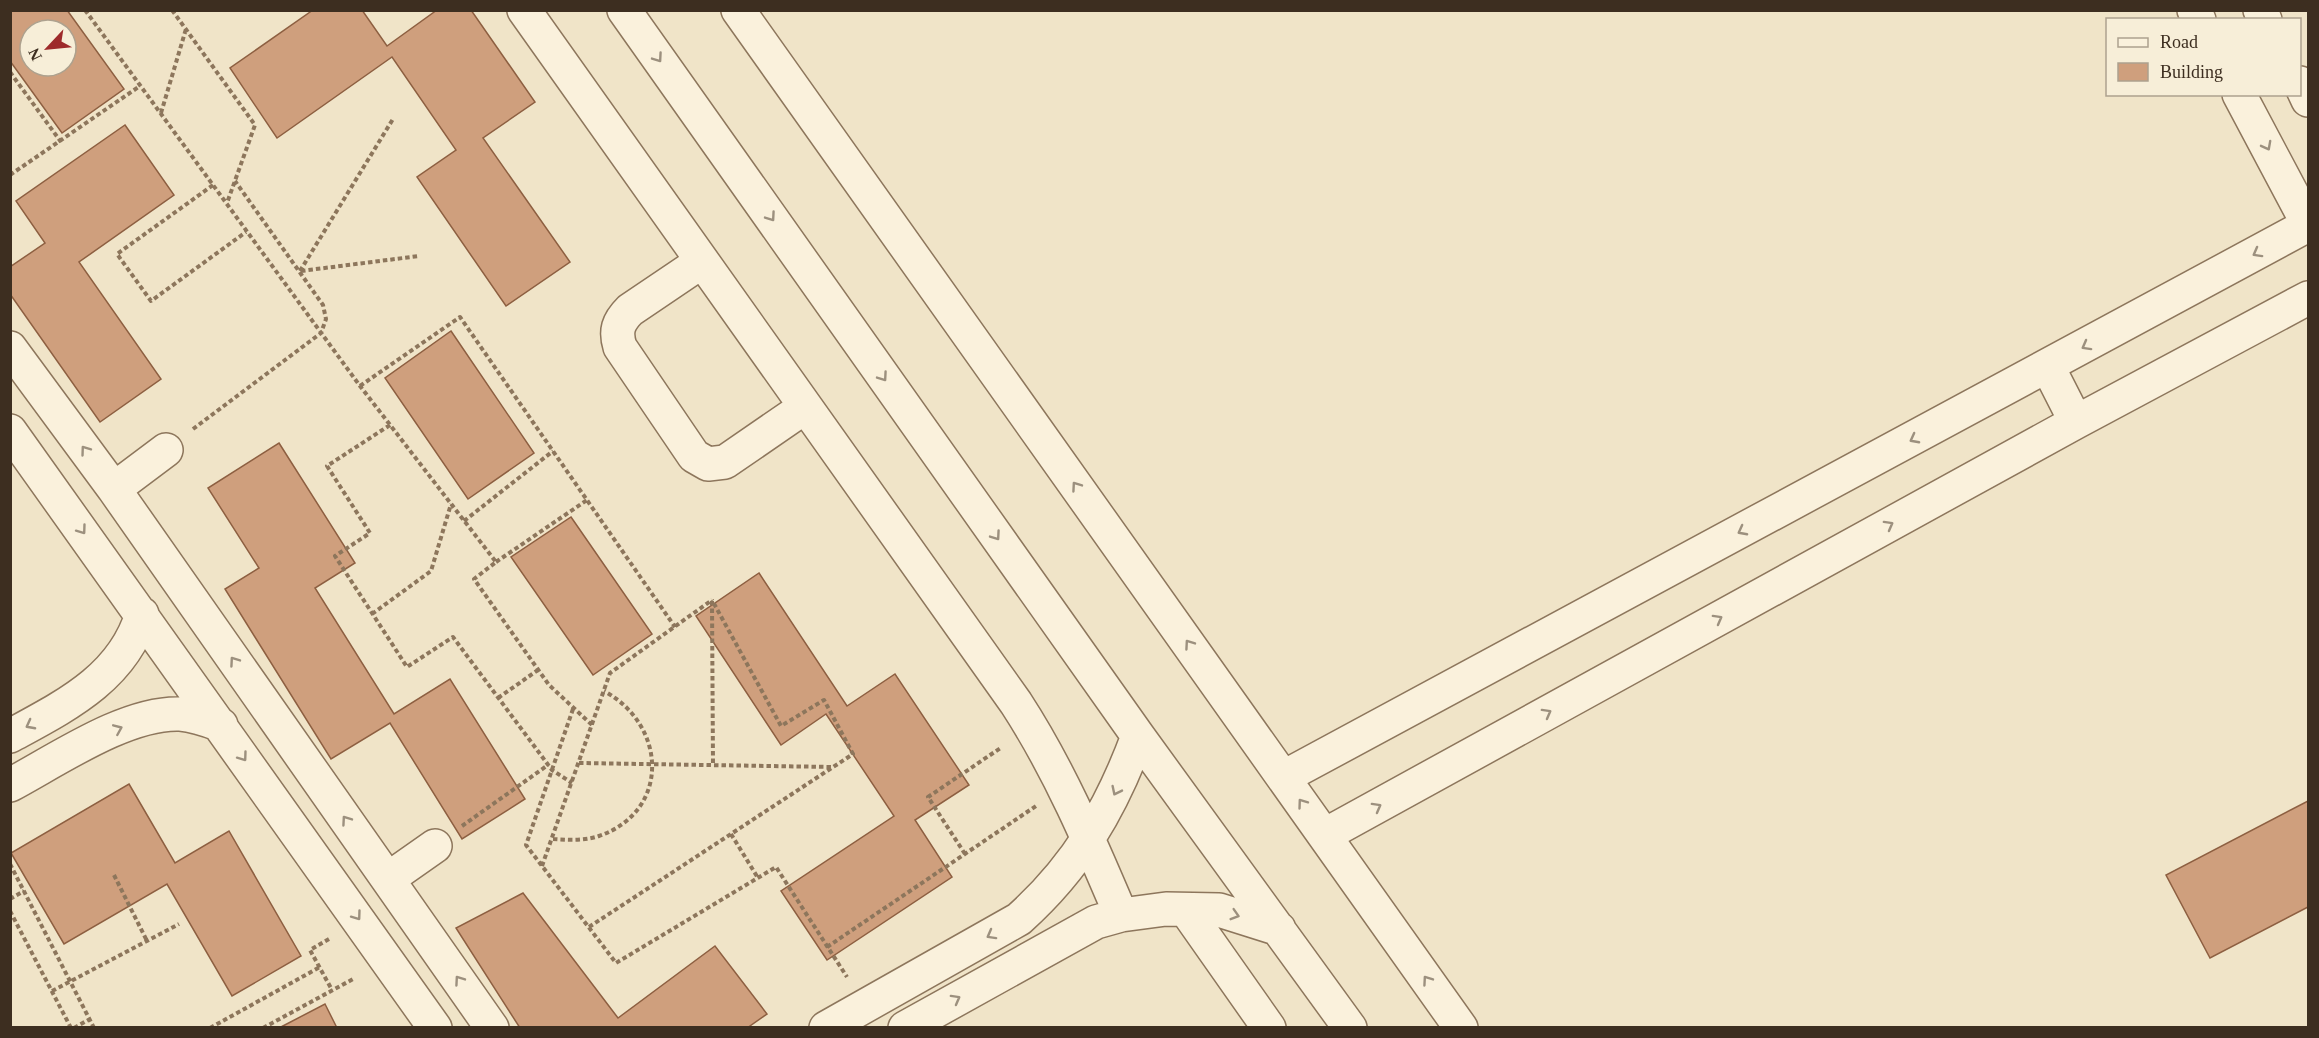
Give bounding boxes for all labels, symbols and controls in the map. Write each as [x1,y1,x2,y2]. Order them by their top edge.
north arrow [18,18,78,78]
legend [2106,18,2301,96]
text: Road [2160,32,2198,52]
text: N [25,45,45,63]
one-way arrow [651,52,662,63]
text: Building [2160,62,2223,82]
one-way arrow [2260,140,2271,150]
one-way arrow [764,211,775,222]
one-way arrow [2253,246,2263,257]
one-way arrow [2082,339,2092,350]
one-way arrow [876,370,887,381]
one-way arrow [1910,432,1920,443]
one-way arrow [81,446,92,457]
one-way arrow [1072,481,1083,492]
one-way arrow [1883,521,1893,532]
one-way arrow [74,523,85,534]
one-way arrow [1738,524,1749,535]
one-way arrow [989,529,1000,540]
one-way arrow [1712,615,1722,626]
one-way arrow [1185,640,1196,651]
one-way arrow [230,656,241,667]
one-way arrow [1541,709,1552,720]
one-way arrow [26,718,36,729]
one-way arrow [111,724,122,736]
one-way arrow [236,750,247,761]
one-way arrow [1112,784,1123,795]
one-way arrow [1298,799,1309,810]
one-way arrow [1370,803,1381,814]
one-way arrow [342,816,353,827]
one-way arrow [1229,908,1240,920]
one-way arrow [350,909,361,920]
one-way arrow [986,928,997,939]
one-way arrow [455,975,466,986]
one-way arrow [1423,975,1434,986]
one-way arrow [950,995,961,1006]

